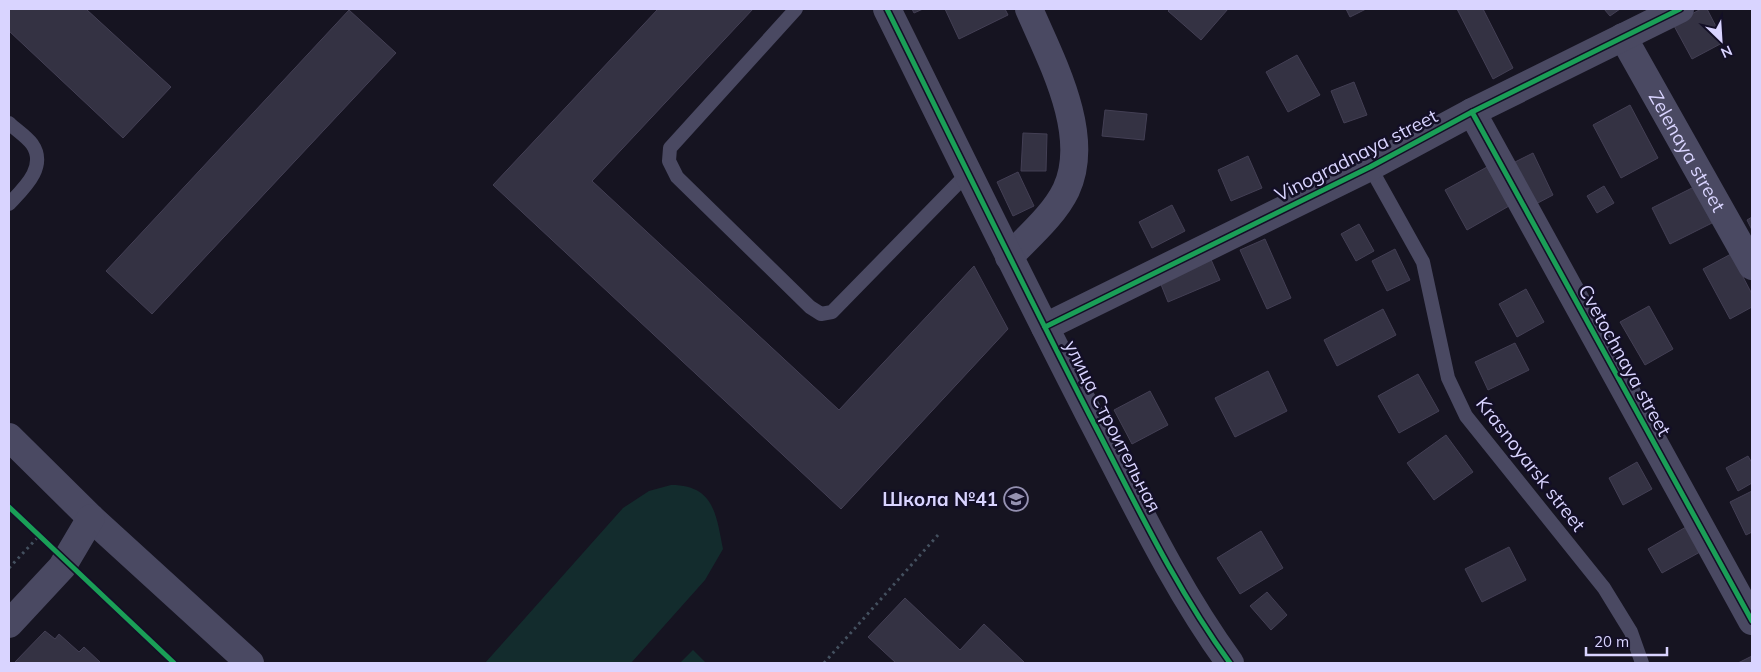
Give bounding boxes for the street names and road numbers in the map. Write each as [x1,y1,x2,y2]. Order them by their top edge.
street label: Zelenaya street [1644,86,1731,216]
street label: Vinogradnaya street [1271,103,1442,206]
street label: Cvetochnaya street [1573,280,1677,440]
street label: улица Строительная [1059,336,1167,516]
street label: Krasnoyarsk street [1471,392,1591,536]

